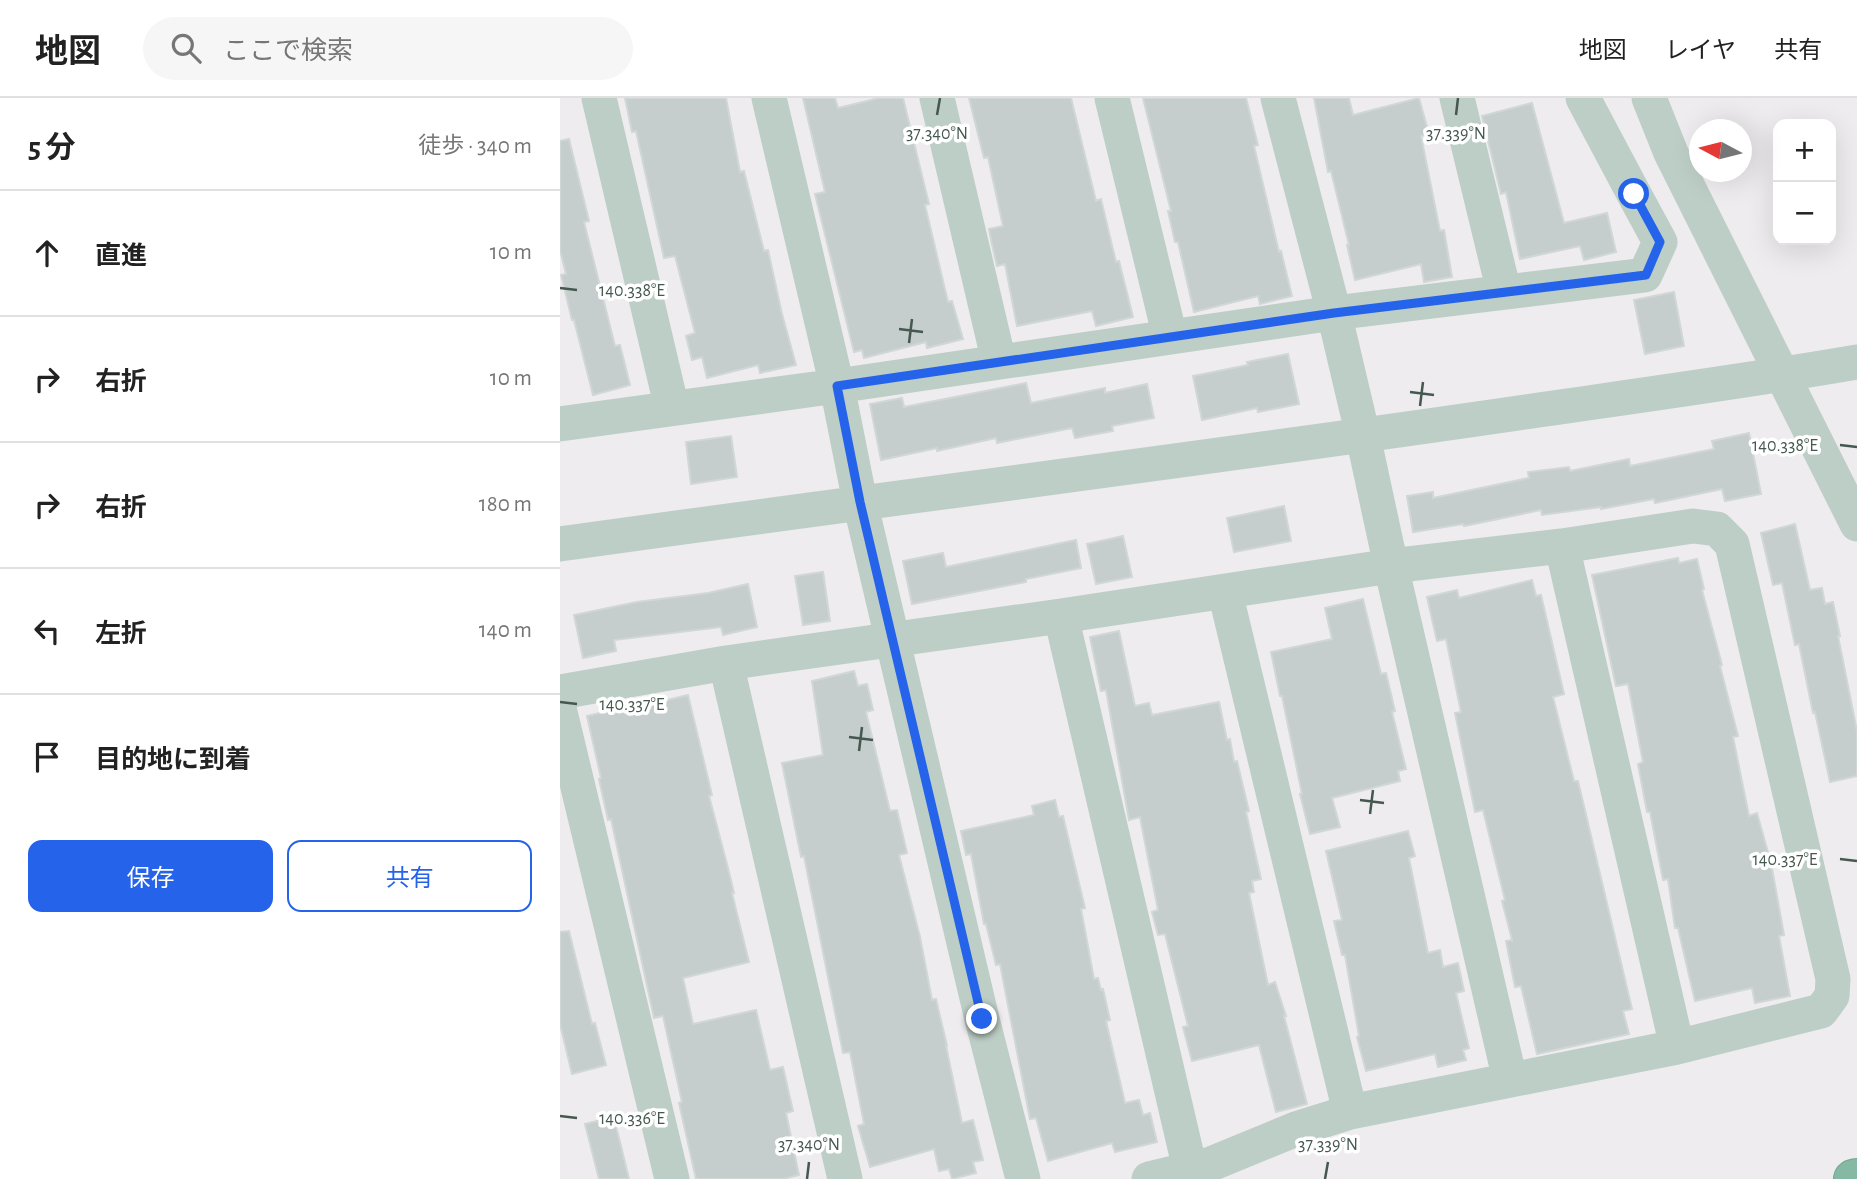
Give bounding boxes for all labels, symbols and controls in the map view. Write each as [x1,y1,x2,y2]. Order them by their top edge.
search box [143,17,633,80]
icon: search [167,29,205,67]
text: 地図 [35,36,101,69]
text: ここで検索 [223,38,353,64]
text: 地図 [1579,39,1627,63]
text: レイヤ [1665,39,1736,63]
text: 共有 [1774,39,1822,63]
north arrow [1689,119,1752,182]
map controls [1773,119,1836,245]
button: + [1773,119,1836,182]
text: 37.340°N [906,125,968,143]
text: 37.339°N [1426,125,1486,143]
text: 5 分 [28,133,76,163]
text: 徒歩 · 340 m [418,135,532,158]
route start [1618,178,1649,209]
button: − [1773,182,1836,245]
icon: ahead [28,234,66,272]
text: 10 m [490,241,532,264]
text: 直進 [95,243,147,269]
text: 140.338°E [599,282,665,300]
icon: right [28,360,66,398]
text: 10 m [490,367,532,390]
text: 右折 [95,369,147,395]
text: 140.338°E [1752,437,1818,455]
icon: right [28,486,66,524]
text: 180 m [479,493,532,516]
text: 右折 [95,495,147,521]
icon: left [28,612,66,650]
text: 140 m [479,619,532,642]
text: 左折 [95,621,147,647]
text: 140.337°E [600,696,665,714]
icon: arrive [28,738,66,776]
text: 目的地に到着 [95,747,251,773]
button: 保存 [28,840,273,912]
button: 共有 [287,840,532,912]
text: 140.337°E [1753,851,1818,869]
route end [966,1003,997,1034]
text: 140.336°E [599,1110,665,1128]
text: 37.340°N [778,1136,840,1154]
text: 37.339°N [1298,1136,1358,1154]

